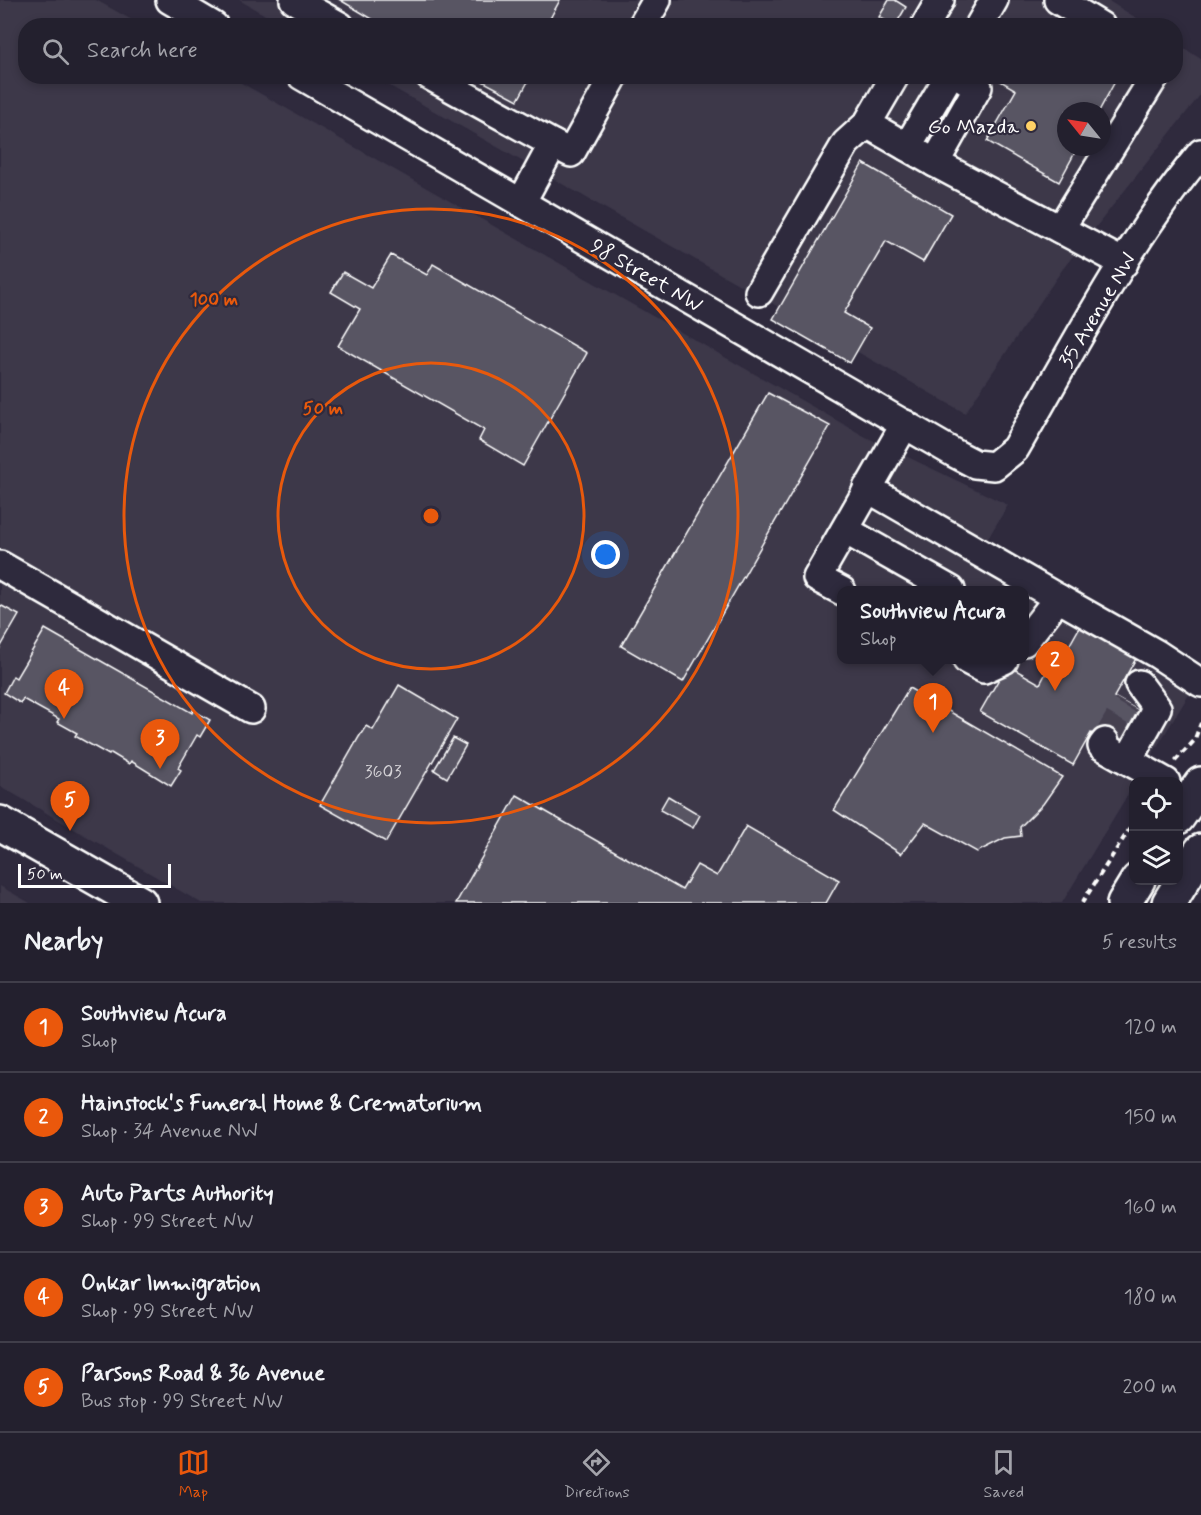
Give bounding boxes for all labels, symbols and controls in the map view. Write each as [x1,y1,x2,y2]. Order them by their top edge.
search box [18,18,1183,84]
icon: search [39,35,72,68]
text: Search here [87,37,198,65]
north arrow [1057,102,1111,156]
place label: Go Mazda [928,113,1019,141]
marker: Go Mazda [1024,119,1038,133]
street label: 98 Street NW [585,232,708,319]
street label: 35 Avenue NW [1053,248,1143,373]
text: 100 m [190,288,238,312]
text: 50 m [303,397,343,421]
centre of rings [421,506,441,526]
your location [591,540,620,569]
popup [837,586,1029,664]
text: Southview Acura [860,598,1006,626]
text: Shop [860,626,897,653]
pin: 2 [1036,642,1074,691]
pin: 4 [44,670,84,719]
pin: 1 [914,684,952,733]
pin: 3 [140,720,180,769]
house number: 3603 [364,760,402,784]
map controls [1129,777,1183,885]
button: locate [1129,777,1183,831]
pin: 5 [50,782,90,831]
button: layers [1129,831,1183,885]
scale bar [18,861,171,888]
text: 50 m [27,864,63,885]
text: Nearby [24,925,103,959]
text: 5 results [1102,929,1177,956]
text: Southview Acura [81,1000,227,1028]
text: 1 [39,1014,48,1041]
text: 120 m [1124,1014,1177,1041]
text: Shop [81,1028,118,1055]
text: Hainstock's Funeral Home & Crematorium [81,1090,482,1118]
text: 2 [39,1104,48,1131]
text: 150 m [1124,1104,1177,1131]
text: Shop · 34 Avenue NW [81,1118,258,1145]
text: Auto Parts Authority [81,1180,274,1208]
text: 3 [39,1194,48,1221]
text: 160 m [1124,1194,1177,1221]
text: Shop · 99 Street NW [81,1208,253,1235]
text: Onkar Immigration [81,1270,261,1298]
text: 4 [38,1284,49,1311]
text: 180 m [1124,1284,1177,1311]
text: Shop · 99 Street NW [81,1298,253,1325]
text: Parsons Road & 36 Avenue [81,1360,325,1388]
text: 5 [38,1374,50,1401]
text: 200 m [1122,1374,1177,1401]
text: Bus stop · 99 Street NW [81,1388,283,1415]
tab: Map [177,1446,210,1503]
tab: Directions [564,1446,630,1503]
tab: Saved [984,1446,1024,1503]

